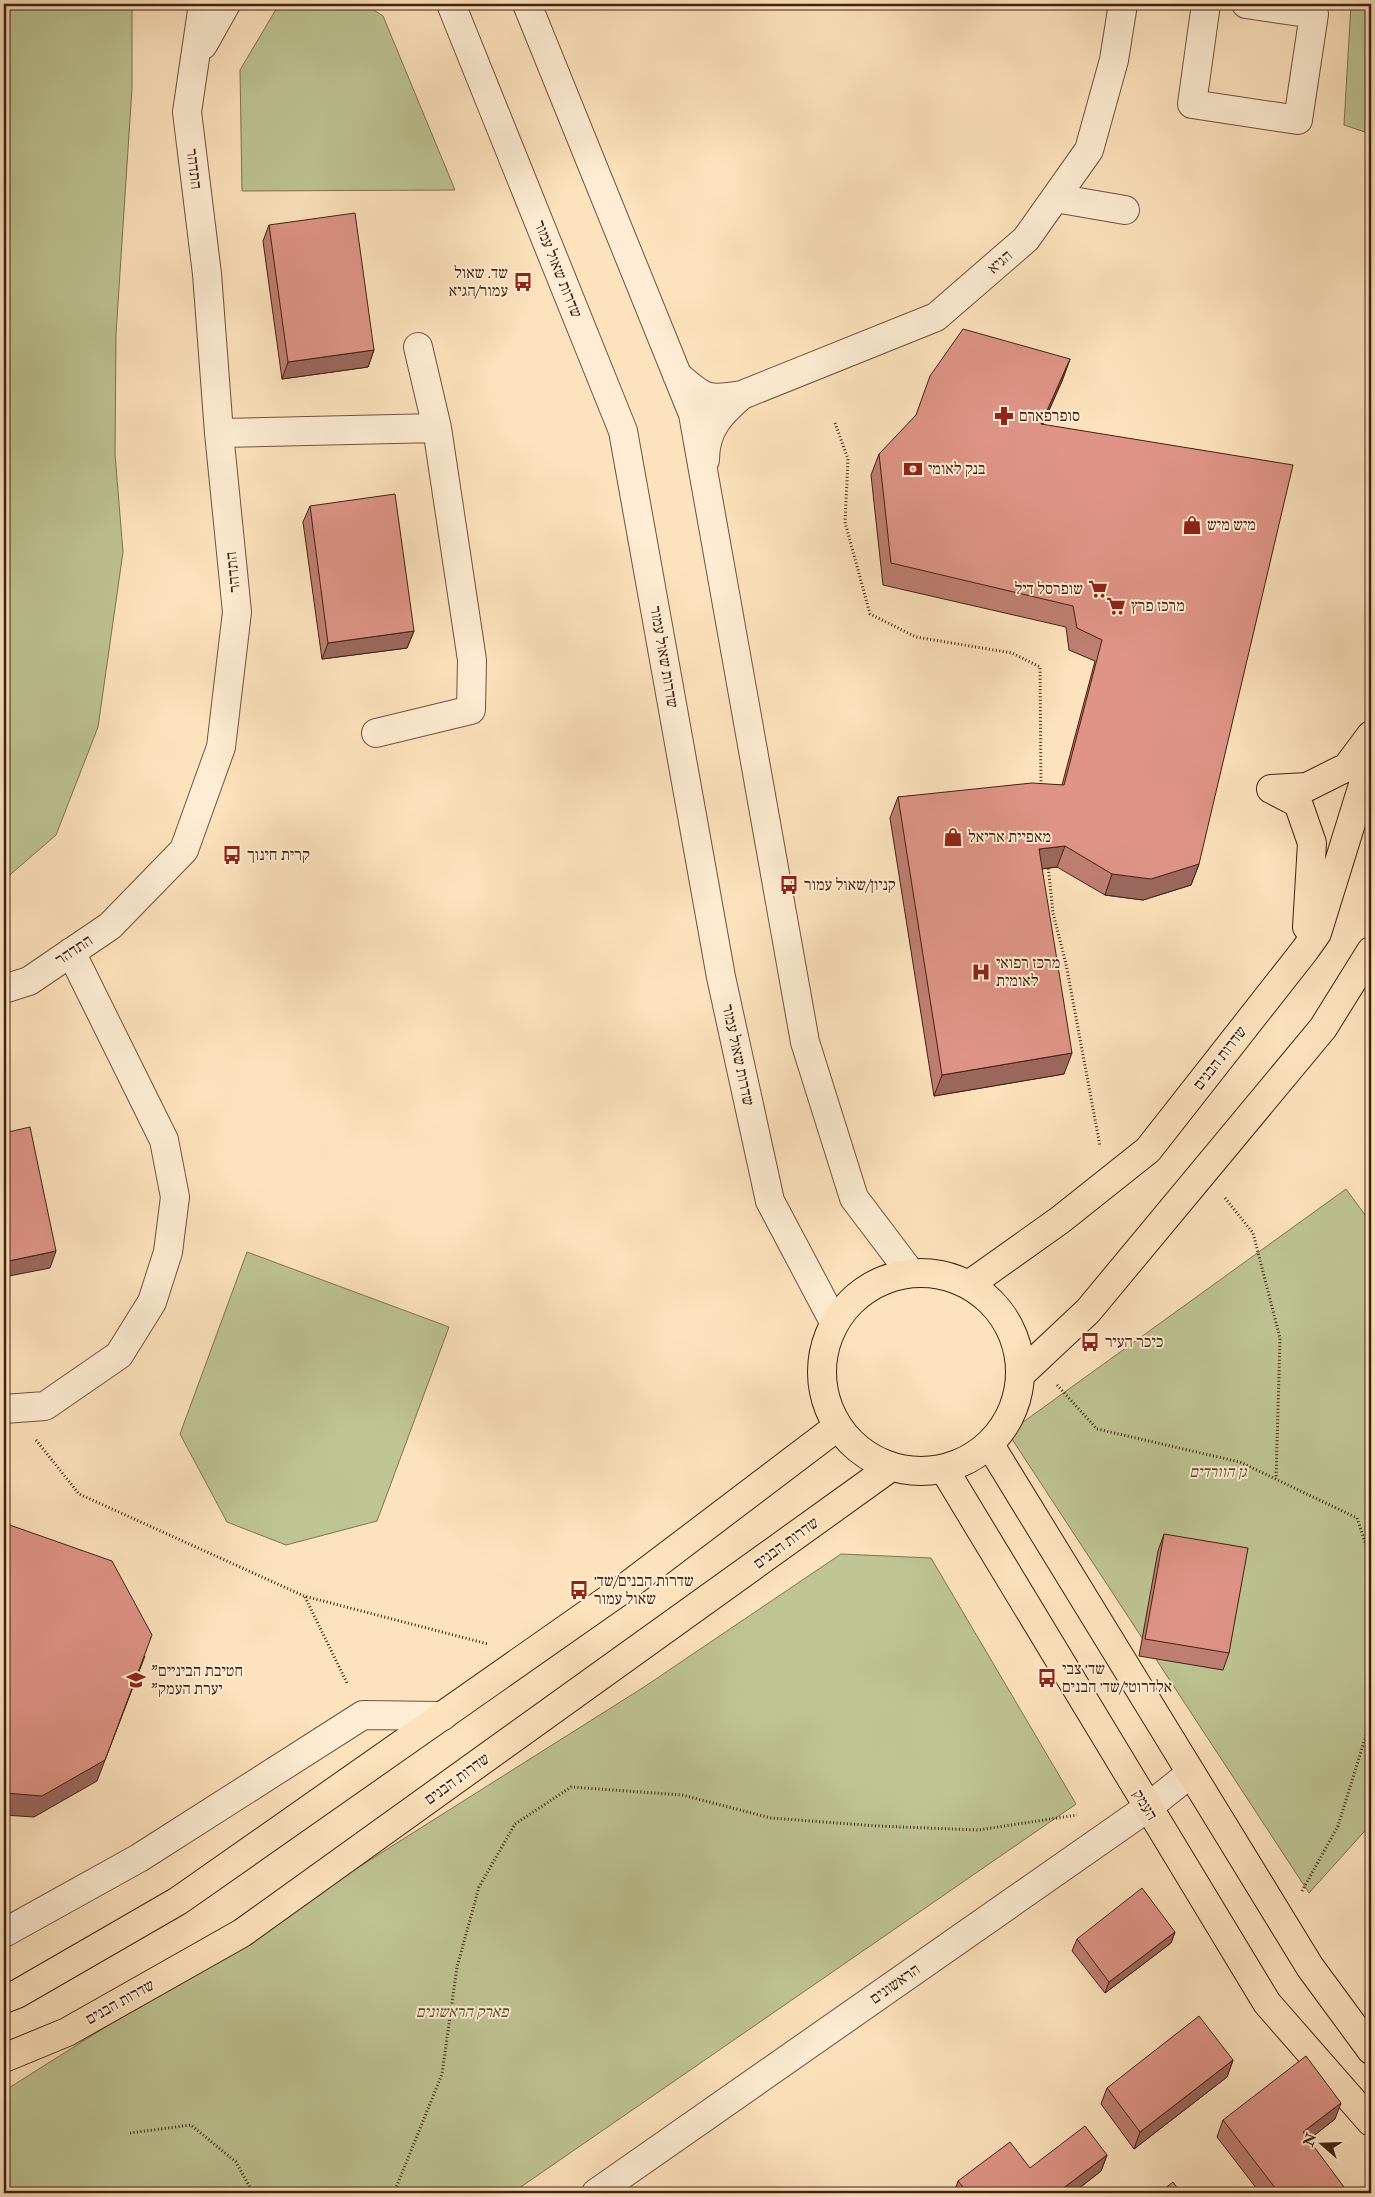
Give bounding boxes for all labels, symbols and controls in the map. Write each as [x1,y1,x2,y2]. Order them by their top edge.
street label: התדהר [182,147,206,191]
street label: שדרות שאול עמור [529,217,587,321]
street label: הגיא [983,246,1017,278]
place label: שד. שאול עמור/הגיא [449,263,508,301]
bus stop icon: שד. שאול עמור/הגיא [512,271,534,293]
pharmacy icon: סופרפארם [993,405,1015,427]
place label: סופרפארם [1019,406,1080,426]
bank icon: בנק לאומי [902,458,924,480]
place label: בנק לאומי [928,459,986,479]
shop icon: מיש מיש [1181,514,1203,536]
place label: מיש מיש [1207,515,1256,535]
street label: התדהר [221,551,245,593]
supermarket icon: שופרסל דיל [1087,578,1109,600]
place label: שופרסל דיל [1014,579,1083,599]
supermarket icon: מרכז פרץ [1105,595,1127,617]
place label: מרכז פרץ [1131,596,1185,616]
street label: שדרות שאול עמור [645,604,683,710]
shop icon: מאפיית אריאל [942,826,964,848]
place label: מאפיית אריאל [968,827,1051,847]
bus stop icon: קרית חינוך [221,844,243,866]
place label: קרית חינוך [247,845,310,865]
bus stop icon: קניון/שאול עמור [778,874,800,896]
place label: קניון/שאול עמור [804,875,896,895]
street label: התדהר [51,930,97,970]
place label: מרכז רפואי לאומית [996,953,1060,991]
hospital icon: מרכז רפואי לאומית [970,961,992,983]
street label: שדרות שאול עמור [717,1002,759,1108]
street label: שדרות הבנים [1189,1022,1251,1094]
bus stop icon: כיכר העיר [1079,1331,1101,1353]
place label: כיכר העיר [1105,1332,1163,1352]
park label: גן הוורדים [1189,1462,1248,1482]
street label: שדרות הבנים [749,1513,823,1573]
place label: שדרות הבנים/שד׳ שאול עמור [594,1571,694,1609]
bus stop icon: שדרות הבנים/שד׳ שאול עמור [568,1579,590,1601]
place label: שד׳ צבי אלדרוטי/שד׳ הבנים [1062,1659,1172,1697]
place label: "חטיבת הביניים "יערת העמק [151,1661,243,1699]
bus stop icon: שד׳ צבי אלדרוטי/שד׳ הבנים [1036,1667,1058,1689]
school or university icon: "חטיבת הביניים "יערת העמק [125,1669,147,1691]
street label: שדרות הבנים [420,1749,494,1809]
street label: העמק [1128,1786,1162,1824]
street label: הראשונים [866,1959,924,2009]
street label: שדרות הבנים [82,1975,158,2029]
park label: פארק הראשונים [416,2002,509,2022]
north arrow [1298,2120,1348,2170]
text: N [1300,2130,1321,2149]

